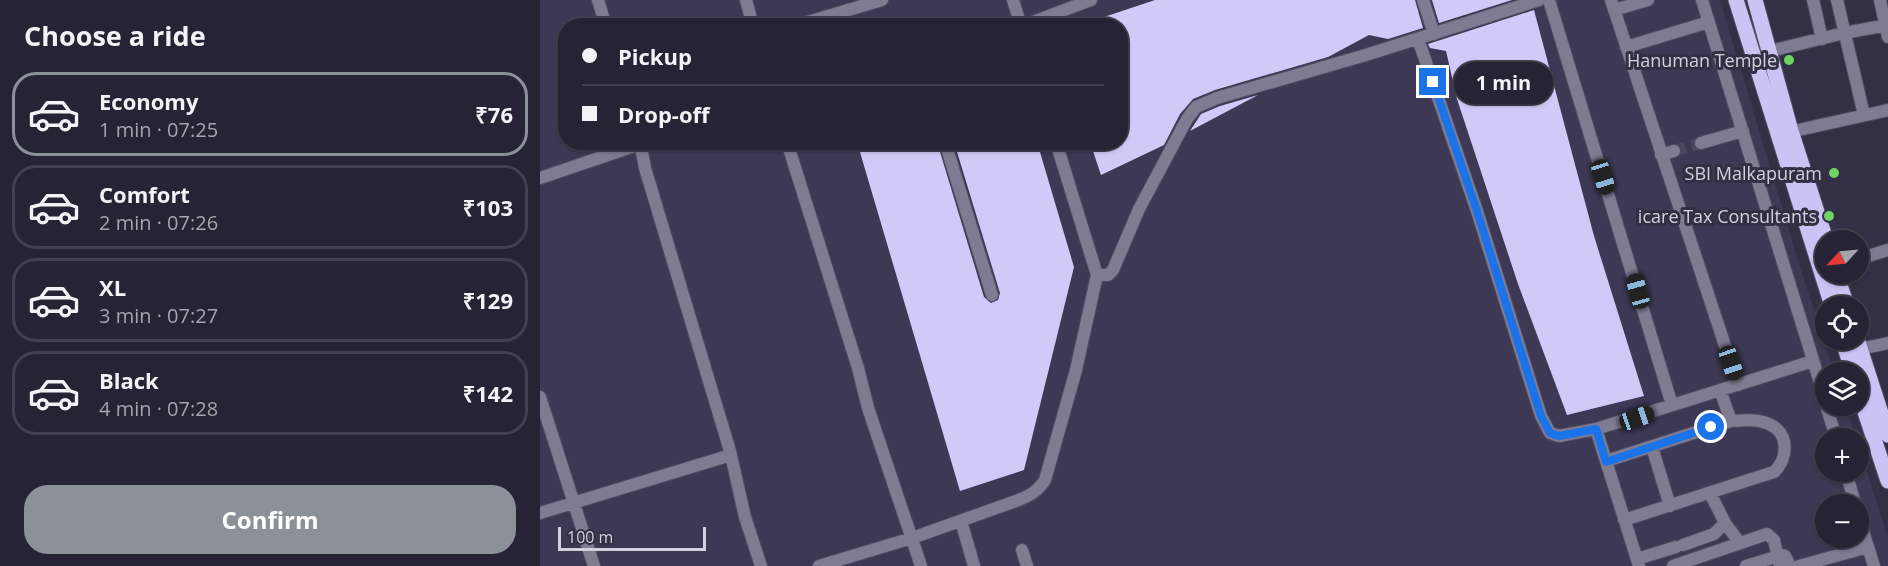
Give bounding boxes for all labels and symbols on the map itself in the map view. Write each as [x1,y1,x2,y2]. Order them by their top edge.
place label: Hanuman Temple [1627,48,1777,72]
marker: Hanuman Temple [1782,53,1796,67]
callout: 1 min [1454,61,1553,103]
route end [1419,68,1446,95]
car [1589,157,1617,197]
place label: SBI Malkapuram [1685,161,1822,185]
marker: SBI Malkapuram [1827,166,1841,180]
place label: icare Tax Consultants [1638,204,1817,228]
marker: icare Tax Consultants [1822,209,1836,223]
north arrow [1815,230,1869,284]
car [1624,271,1652,311]
car [1717,343,1745,383]
car [1617,404,1657,432]
route start [1697,413,1724,440]
scale bar [558,524,706,552]

